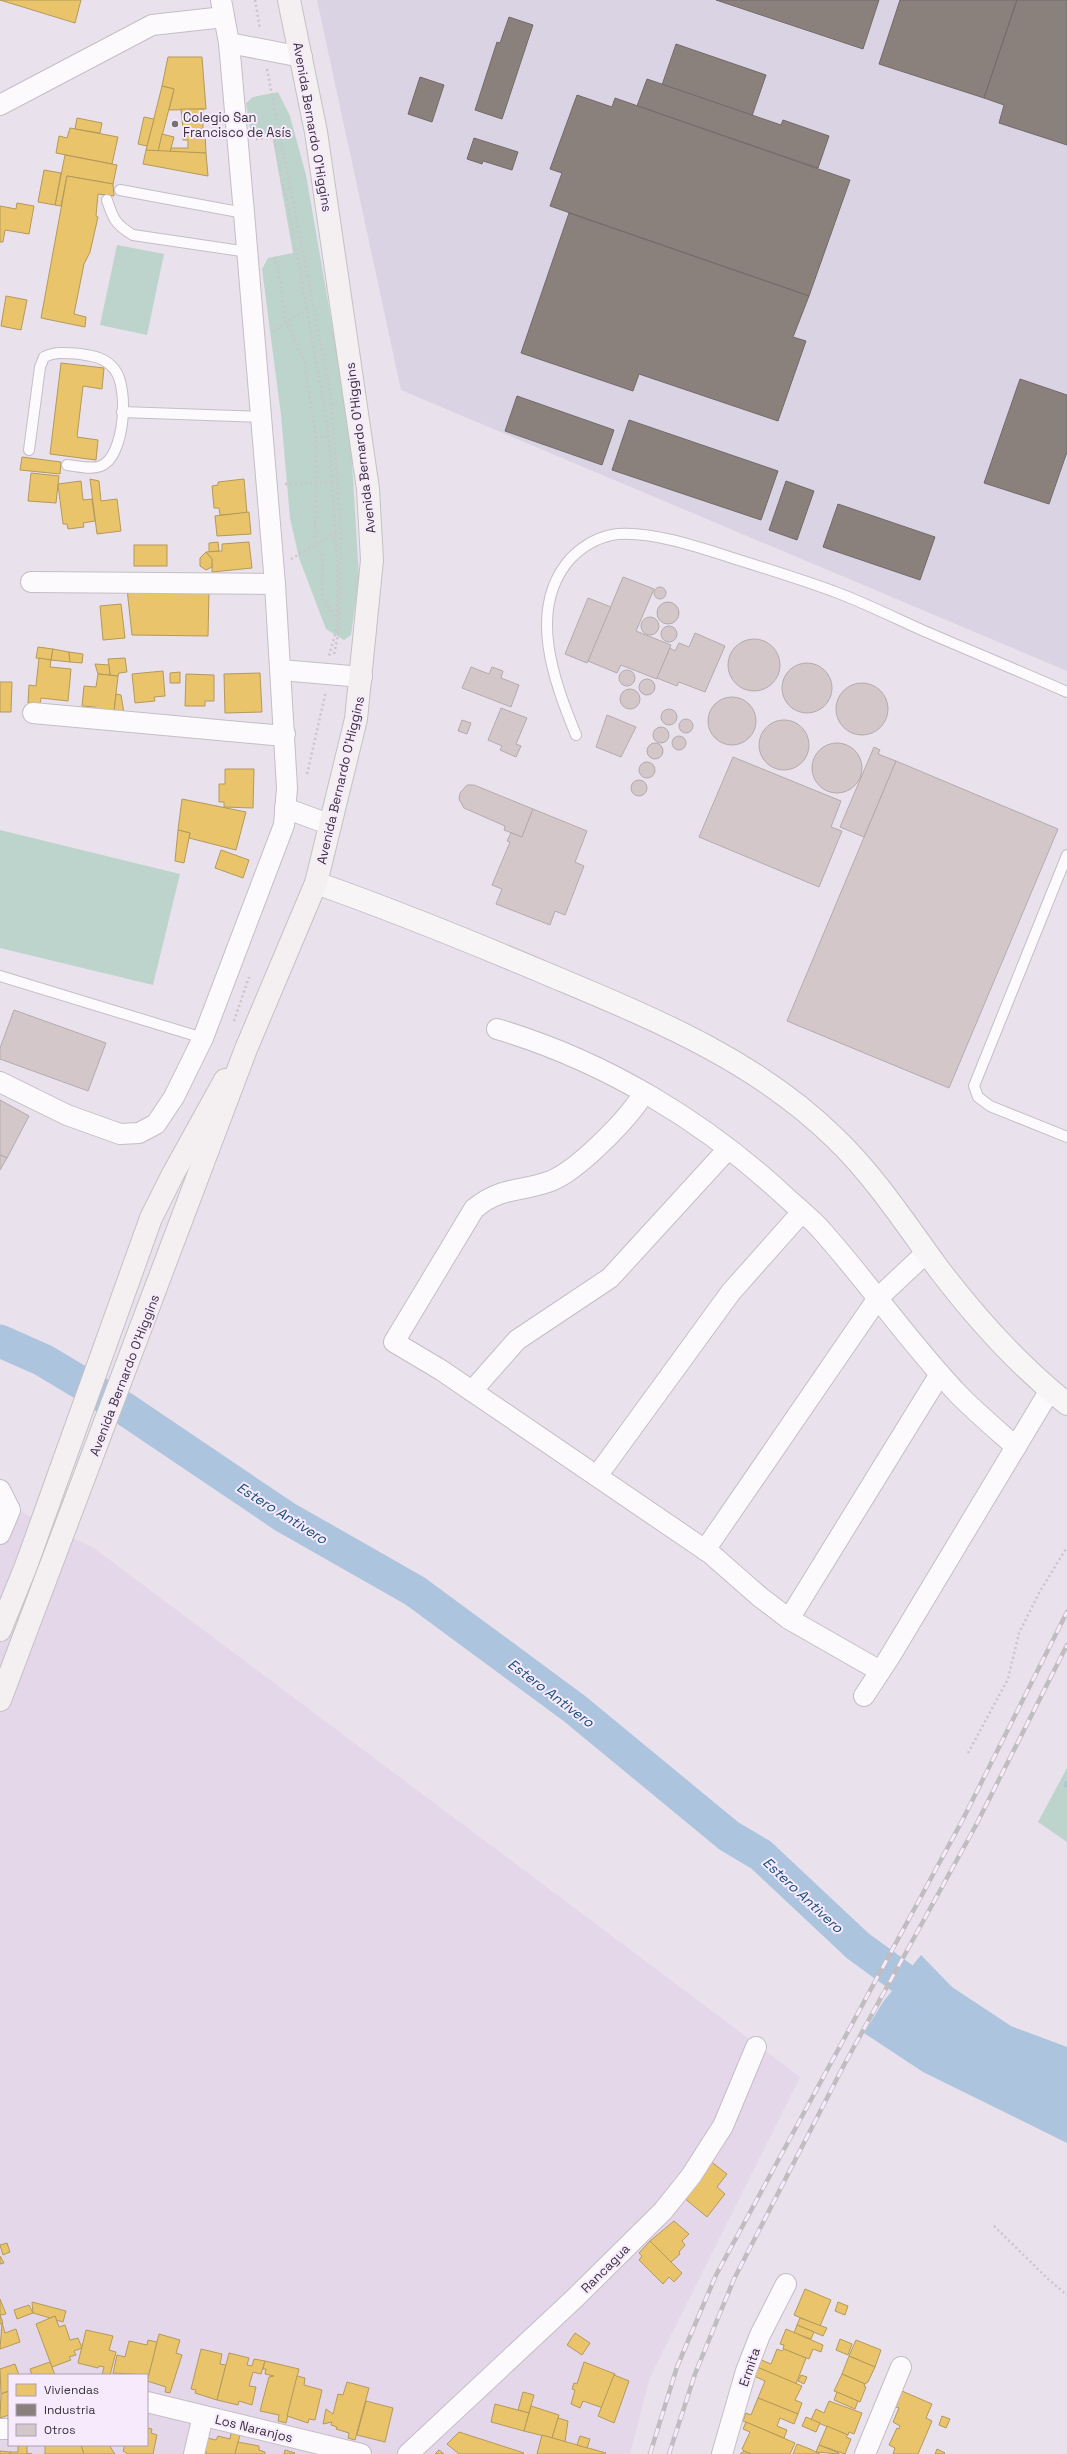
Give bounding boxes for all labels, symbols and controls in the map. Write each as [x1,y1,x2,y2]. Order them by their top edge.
street label: Avenida Bernardo O'Higgins [289,41,336,213]
place label: Colegio San Francisco de Asís [183,109,292,141]
marker: Colegio San Francisco de Asís [170,119,180,129]
street label: Avenida Bernardo O'Higgins [342,361,379,534]
street label: Avenida Bernardo O'Higgins [313,694,368,866]
street label: Avenida Bernardo O'Higgins [86,1292,163,1459]
water label: Estero Antivero [234,1478,331,1548]
water label: Estero Antivero [504,1655,598,1731]
water label: Estero Antivero [759,1853,847,1937]
street label: Rancagua [577,2240,634,2296]
street label: Ermita [735,2345,764,2389]
legend [8,2374,148,2446]
text: Viviendas [44,2382,99,2398]
text: Industria [44,2402,96,2418]
street label: Los Naranjos [213,2411,295,2446]
text: Otros [44,2422,76,2438]

